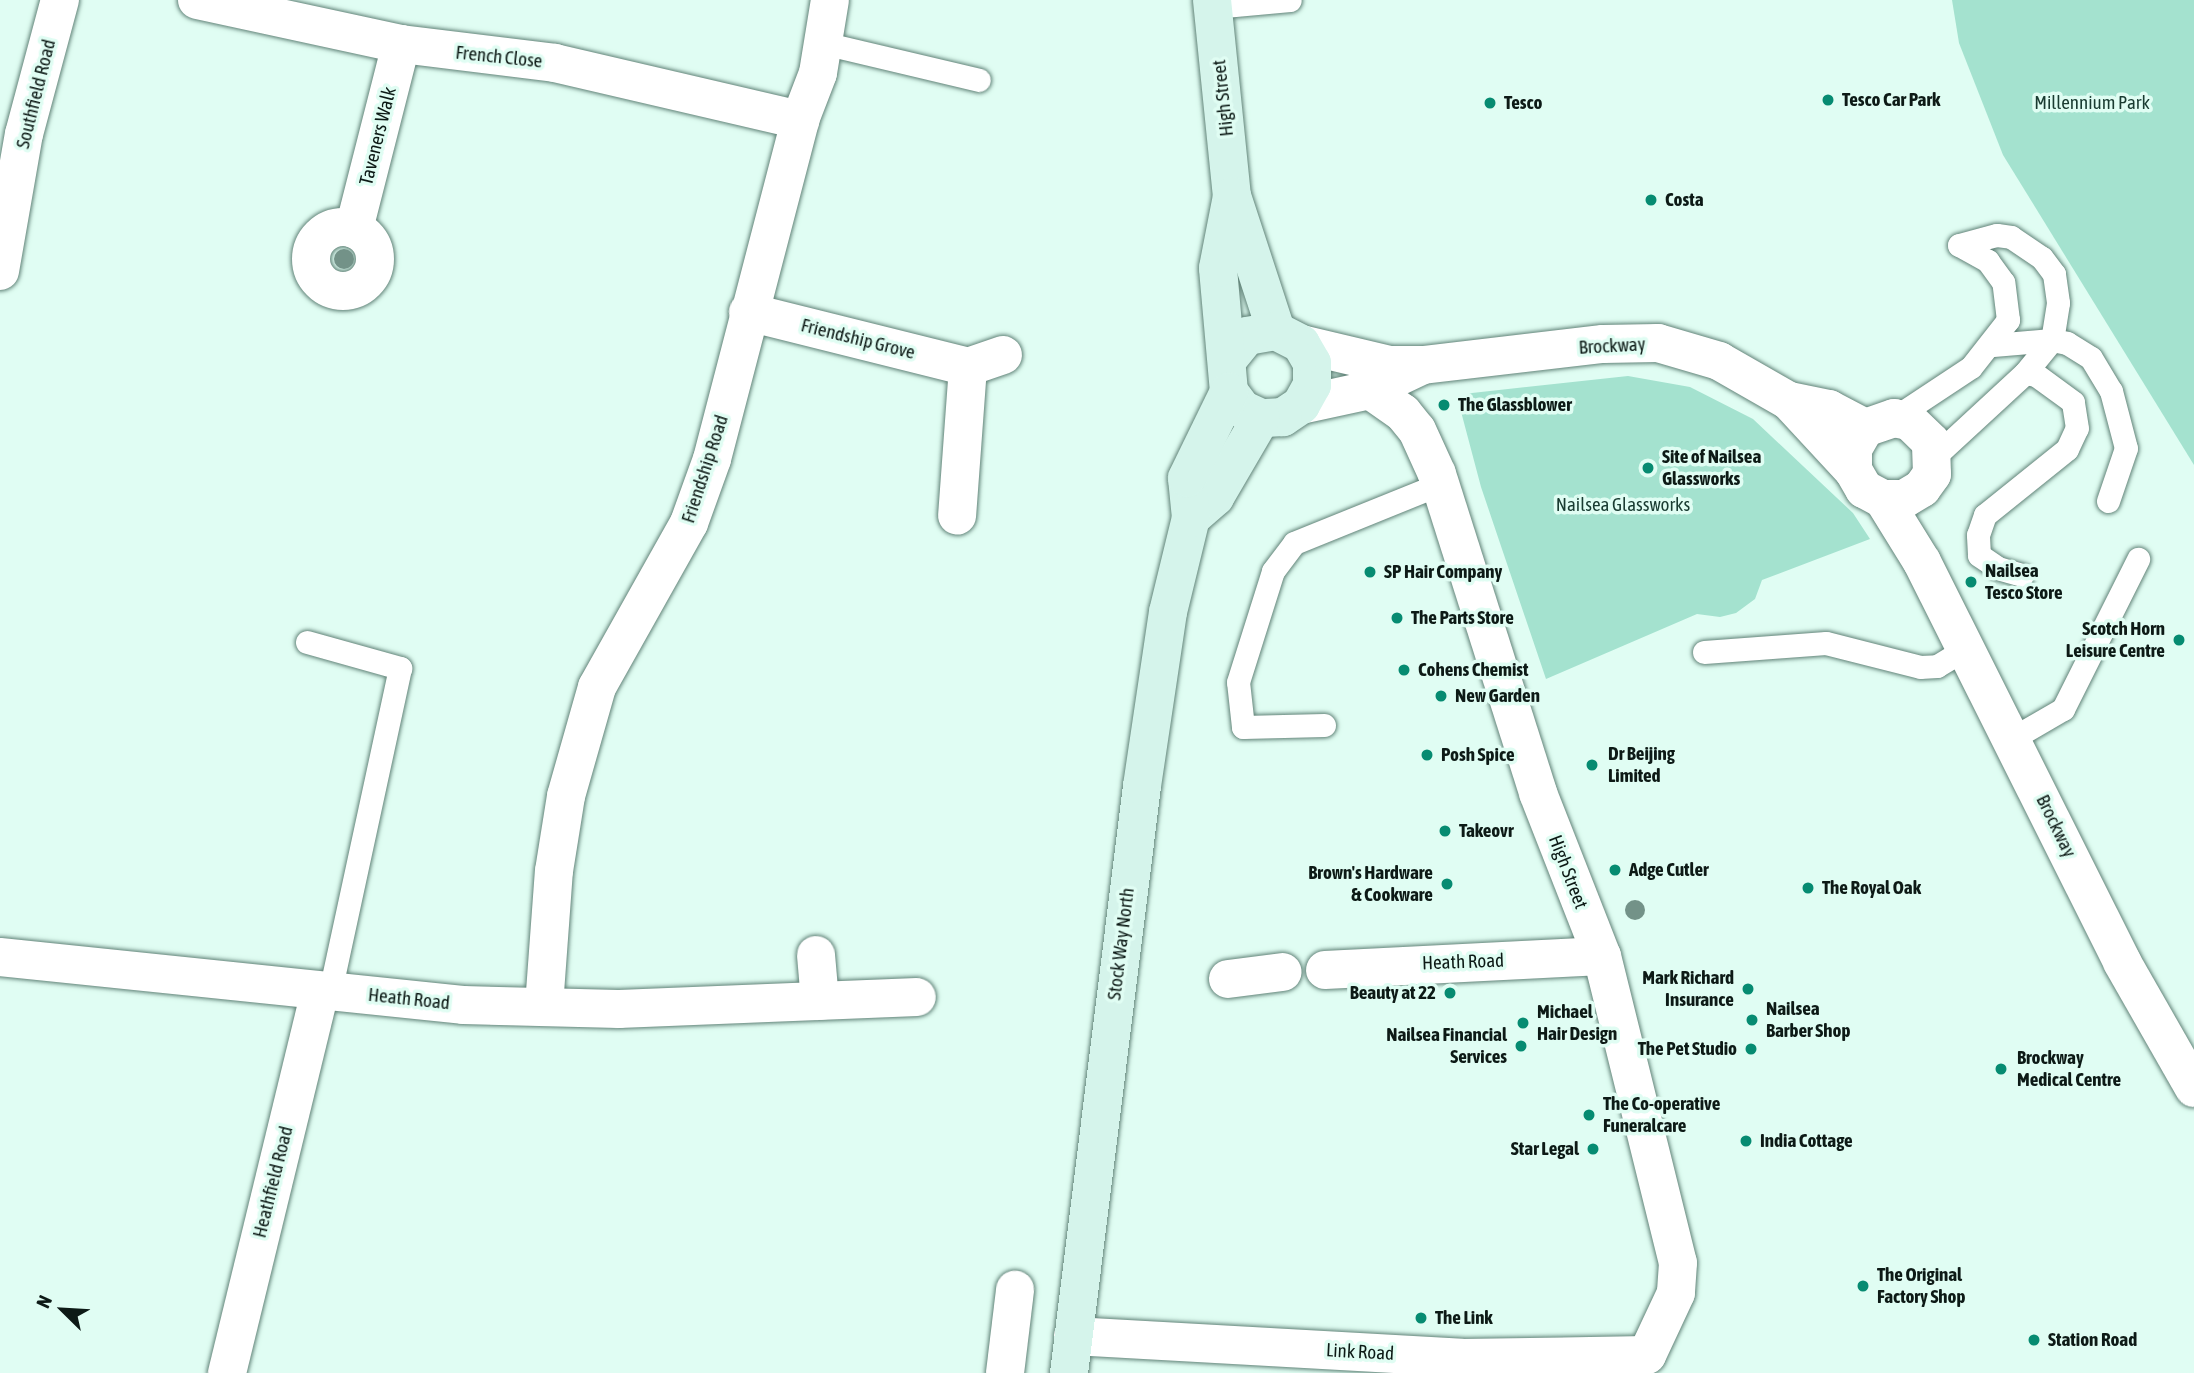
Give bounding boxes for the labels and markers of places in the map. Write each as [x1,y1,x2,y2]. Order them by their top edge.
place label: Tesco Car Park [1842,89,1940,111]
place label: Tesco [1504,92,1542,114]
marker: Tesco Car Park [1820,92,1836,108]
marker: Tesco [1482,95,1498,111]
place label: Costa [1665,189,1703,211]
marker: Costa [1643,192,1659,208]
place label: The Glassblower [1458,394,1572,416]
marker: The Glassblower [1436,397,1452,413]
place label: Site of Nailsea Glassworks [1662,446,1761,490]
marker: Site of Nailsea Glassworks [1640,460,1656,476]
place label: Nailsea Tesco Store [1985,560,2063,604]
place label: SP Hair Company [1384,561,1502,583]
marker: SP Hair Company [1362,564,1378,580]
marker: Nailsea Tesco Store [1963,574,1979,590]
place label: The Parts Store [1411,607,1514,629]
marker: The Parts Store [1389,610,1405,626]
place label: Scotch Horn Leisure Centre [2066,618,2165,662]
marker: Scotch Horn Leisure Centre [2171,632,2187,648]
place label: Cohens Chemist [1418,659,1528,681]
marker: Cohens Chemist [1396,662,1412,678]
place label: New Garden [1455,685,1540,707]
marker: New Garden [1433,688,1449,704]
place label: Dr Beijing Limited [1608,743,1675,787]
place label: Posh Spice [1441,744,1515,766]
marker: Posh Spice [1419,747,1435,763]
marker: Dr Beijing Limited [1582,755,1602,775]
place label: Takeovr [1459,820,1514,842]
marker: Takeovr [1437,823,1453,839]
place label: Adge Cutler [1629,859,1709,881]
place label: Brown's Hardware & Cookware [1308,862,1433,906]
marker: Adge Cutler [1607,862,1623,878]
marker: Brown's Hardware & Cookware [1439,876,1455,892]
place label: The Royal Oak [1822,877,1921,899]
marker: The Royal Oak [1800,880,1816,896]
place label: Mark Richard Insurance [1642,967,1734,1011]
marker: Mark Richard Insurance [1740,981,1756,997]
place label: Beauty at 22 [1350,982,1436,1004]
marker: Beauty at 22 [1442,985,1458,1001]
place label: Nailsea Barber Shop [1766,998,1850,1042]
place label: Michael Hair Design [1537,1001,1617,1045]
marker: Nailsea Barber Shop [1744,1012,1760,1028]
marker: Michael Hair Design [1515,1015,1531,1031]
place label: Nailsea Financial Services [1386,1024,1507,1068]
marker: Nailsea Financial Services [1513,1038,1529,1054]
place label: The Pet Studio [1638,1038,1737,1060]
marker: The Pet Studio [1743,1041,1759,1057]
place label: Brockway Medical Centre [2017,1047,2121,1091]
marker: Brockway Medical Centre [1991,1059,2011,1079]
place label: The Co-operative Funeralcare [1603,1093,1720,1137]
marker: The Co-operative Funeralcare [1581,1107,1597,1123]
place label: India Cottage [1760,1130,1853,1152]
marker: India Cottage [1738,1133,1754,1149]
place label: Star Legal [1511,1138,1579,1160]
marker: Star Legal [1585,1141,1601,1157]
place label: The Original Factory Shop [1877,1264,1966,1308]
marker: The Original Factory Shop [1855,1278,1871,1294]
place label: The Link [1435,1307,1493,1329]
marker: The Link [1413,1310,1429,1326]
place label: Station Road [2048,1329,2137,1351]
marker: Station Road [2026,1332,2042,1348]

